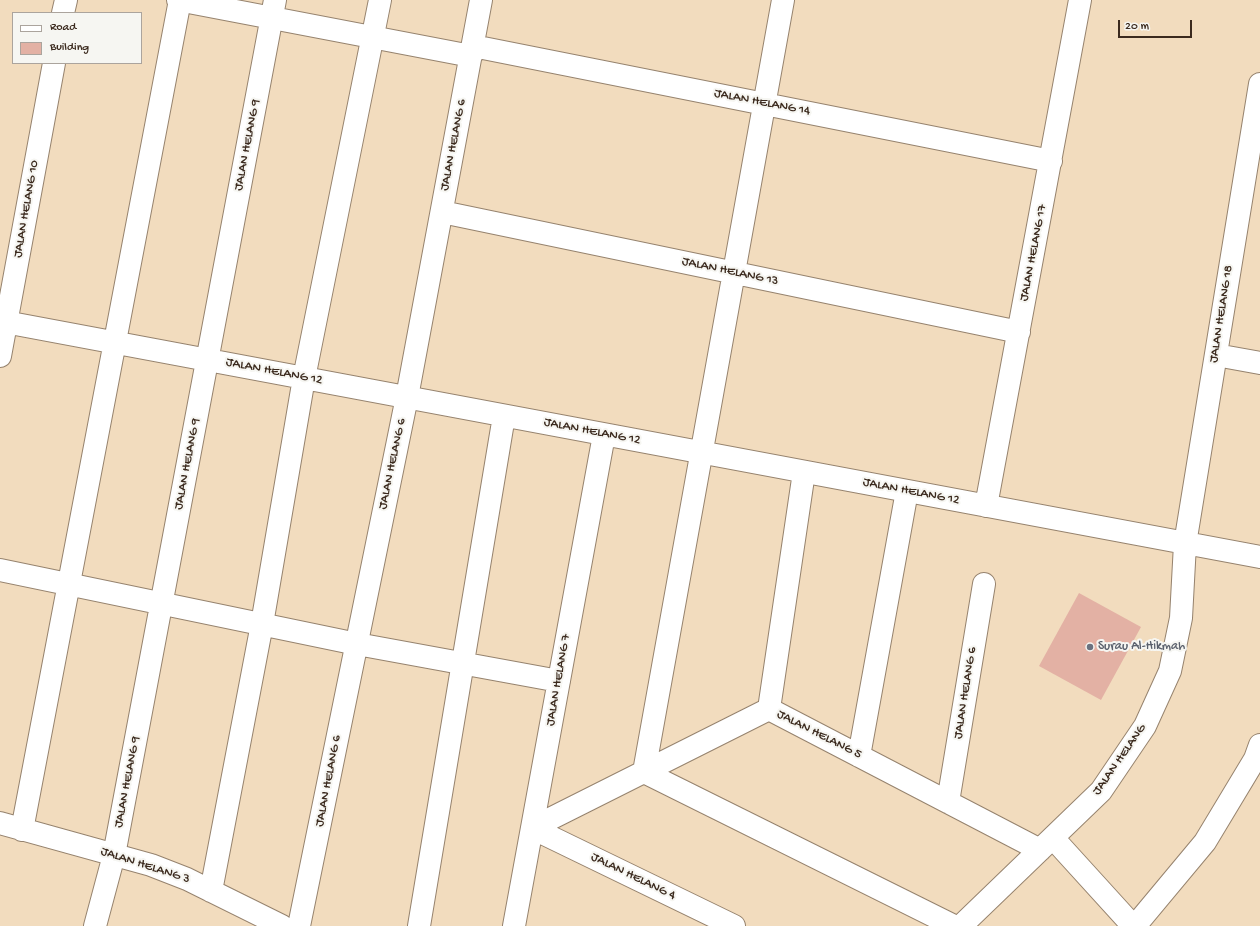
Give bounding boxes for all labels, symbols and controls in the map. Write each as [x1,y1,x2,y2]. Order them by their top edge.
legend [12,12,142,64]
scale bar [1120,12,1194,38]
text: 20 m [1125,20,1149,34]
text: Road [50,21,76,35]
text: Building [50,41,89,55]
street label: JALAN HELANG 14 [713,86,811,120]
street label: JALAN HELANG 9 [231,98,265,192]
street label: JALAN HELANG 6 [437,98,471,192]
street label: JALAN HELANG 10 [11,159,43,259]
street label: JALAN HELANG 17 [1017,203,1051,303]
street label: JALAN HELANG 13 [680,254,780,290]
street label: JALAN HELANG 18 [1207,264,1237,364]
street label: JALAN HELANG 12 [224,355,324,389]
street label: JALAN HELANG 12 [542,415,642,449]
street label: JALAN HELANG 9 [171,417,205,511]
street label: JALAN HELANG 6 [376,417,410,511]
street label: JALAN HELANG 12 [861,475,961,509]
street label: JALAN HELANG 7 [543,633,575,727]
place label: Surau Al-Hikmah [1098,639,1185,655]
marker: Surau Al-Hikmah [1085,642,1095,652]
street label: JALAN HELANG 6 [951,646,981,740]
street label: JALAN HELANG 5 [774,707,864,763]
street label: JALAN HELANG [1090,721,1150,799]
street label: JALAN HELANG 6 [312,734,346,828]
street label: JALAN HELANG 9 [111,735,145,829]
street label: JALAN HELANG 3 [98,844,192,888]
street label: JALAN HELANG 4 [588,850,678,904]

